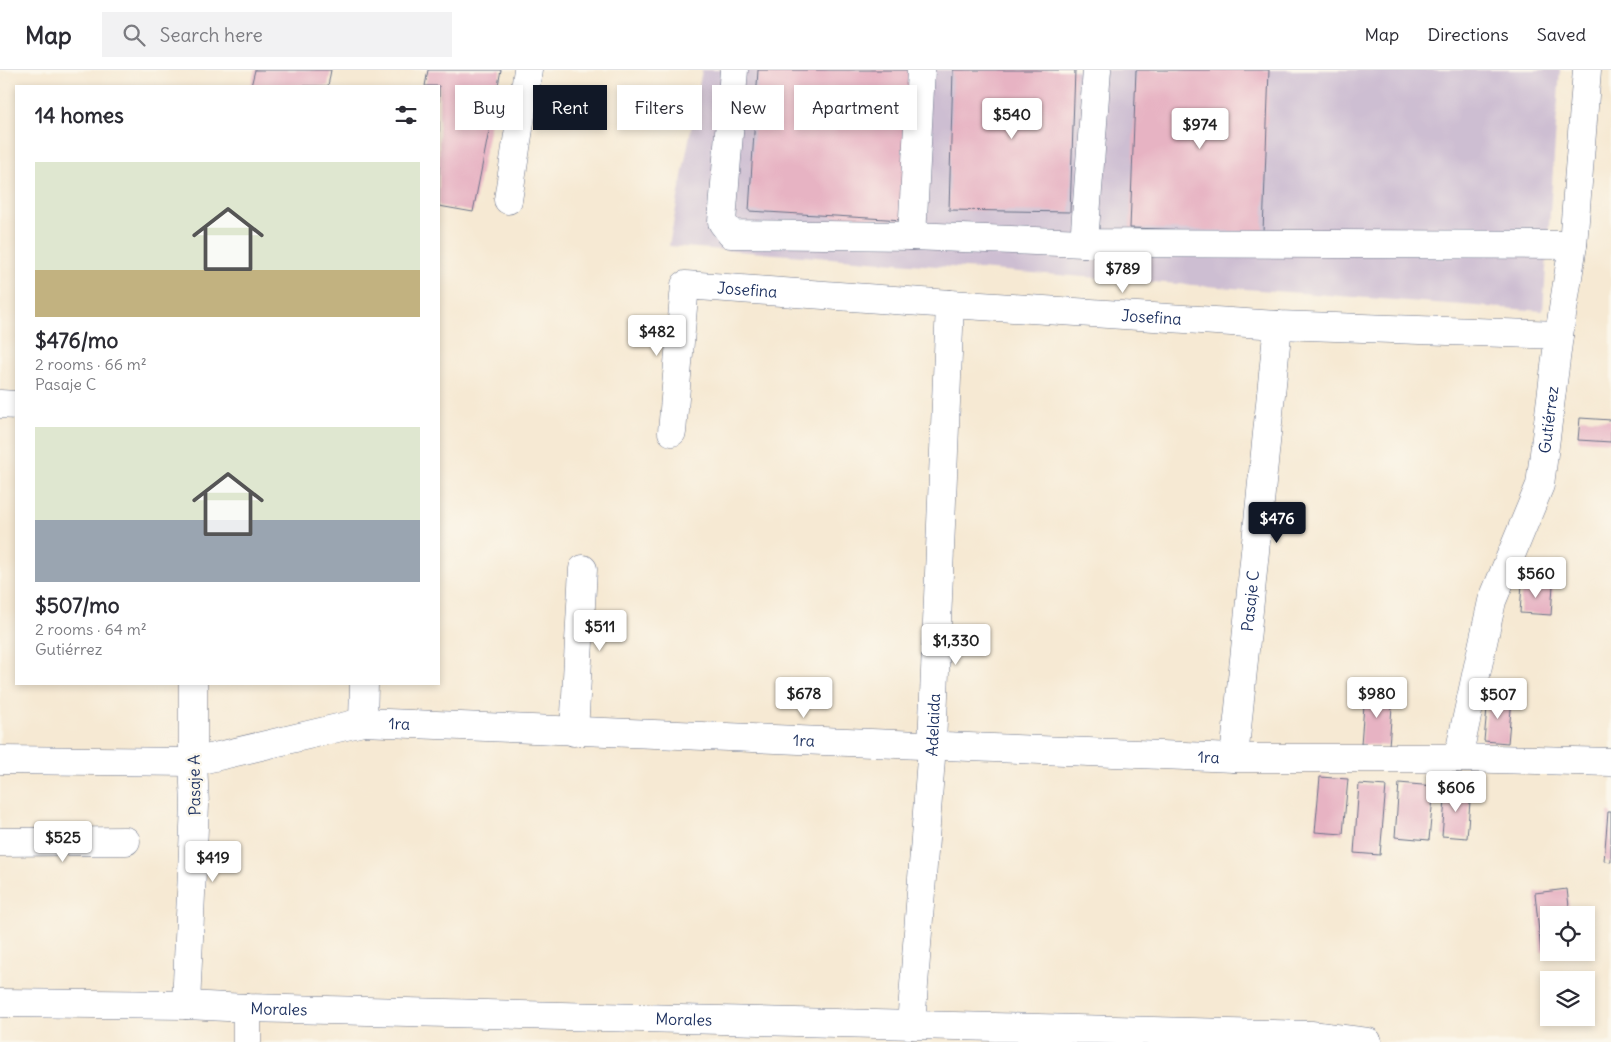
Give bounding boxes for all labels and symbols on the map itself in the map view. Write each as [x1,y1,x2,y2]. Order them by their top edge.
pin: $540 [982,98,1042,140]
pin: $974 [1170,108,1230,150]
pin: $789 [1093,252,1153,294]
street label: Josefina [717,277,778,302]
street label: Josefina [1121,305,1182,329]
pin: $482 [627,314,687,357]
street label: Gutiérrez [1534,385,1562,454]
pin: $476 [1247,502,1307,544]
pin: $560 [1506,556,1566,599]
street label: Pasaje C [1237,569,1263,632]
pin: $511 [570,610,630,652]
pin: $1,330 [915,624,997,666]
pin: $678 [774,676,834,719]
pin: $980 [1347,676,1407,719]
pin: $507 [1468,678,1528,720]
street label: Adelaida [921,693,944,757]
street label: 1ra [388,713,411,734]
street label: 1ra [793,730,815,751]
street label: 1ra [1197,747,1220,767]
street label: Pasaje A [183,754,205,816]
pin: $606 [1426,770,1486,813]
pin: $525 [33,820,93,863]
pin: $419 [183,840,243,883]
street label: Morales [250,998,308,1020]
street label: Morales [655,1008,712,1030]

